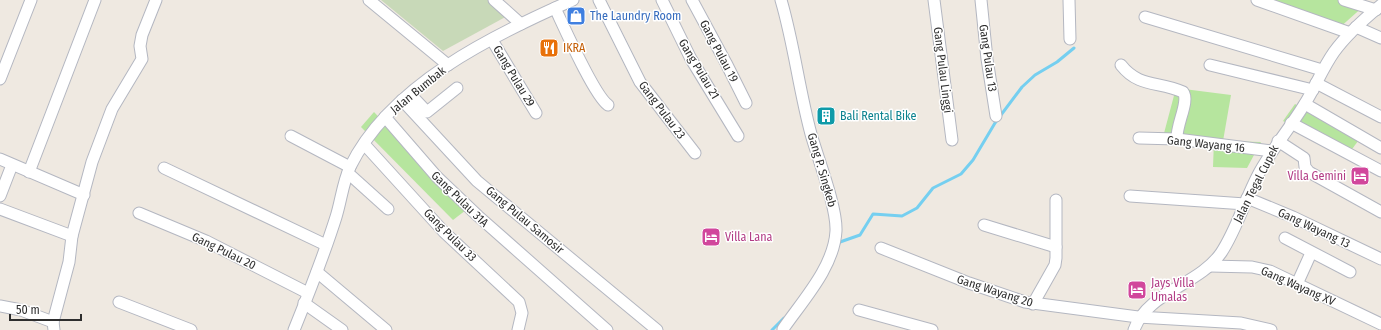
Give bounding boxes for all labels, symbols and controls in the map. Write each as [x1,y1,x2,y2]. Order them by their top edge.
shop icon: The Laundry Room [565,5,587,27]
place label: The Laundry Room [590,9,681,23]
street label: Gang Pulau 19 [697,18,741,85]
street label: Gang Pulau 13 [976,23,1000,93]
street label: Gang Pulau Linggi [931,26,955,114]
street label: Gang Pulau 21 [676,36,722,102]
restaurant icon: IKRA [538,37,560,59]
place label: IKRA [563,41,586,55]
street label: Gang Pulau 29 [490,43,538,109]
street label: Jalan Bumbak [388,63,449,117]
street label: Gang Pulau 23 [636,78,688,142]
building icon: Bali Rental Bike [815,105,837,127]
place label: Bali Rental Bike [840,109,917,123]
street label: Gang P. Singkeb [805,131,839,209]
street label: Gang Wayang 16 [1166,133,1246,155]
street label: Jalan Tegal Cupek [1230,142,1282,225]
hotel icon: Villa Gemini [1349,165,1371,187]
street label: Gang Pulau 31A [429,168,492,230]
place label: Villa Gemini [1287,169,1346,183]
street label: Gang Pulau Samosir [483,183,567,257]
street label: Gang Wayang 13 [1276,205,1352,251]
street label: Gang Pulau 33 [421,206,479,264]
hotel icon: Villa Lana [700,226,722,248]
street label: Gang Pulau 20 [190,229,258,273]
place label: Villa Lana [725,230,773,244]
street label: Gang Wayang XV [1259,263,1338,309]
street label: Gang Wayang 20 [955,272,1035,310]
place label: Jays Villa Umalas [1151,276,1195,304]
hotel icon: Jays Villa Umalas [1126,279,1148,301]
scale bar [10,296,81,322]
text: 50 m [16,303,40,317]

